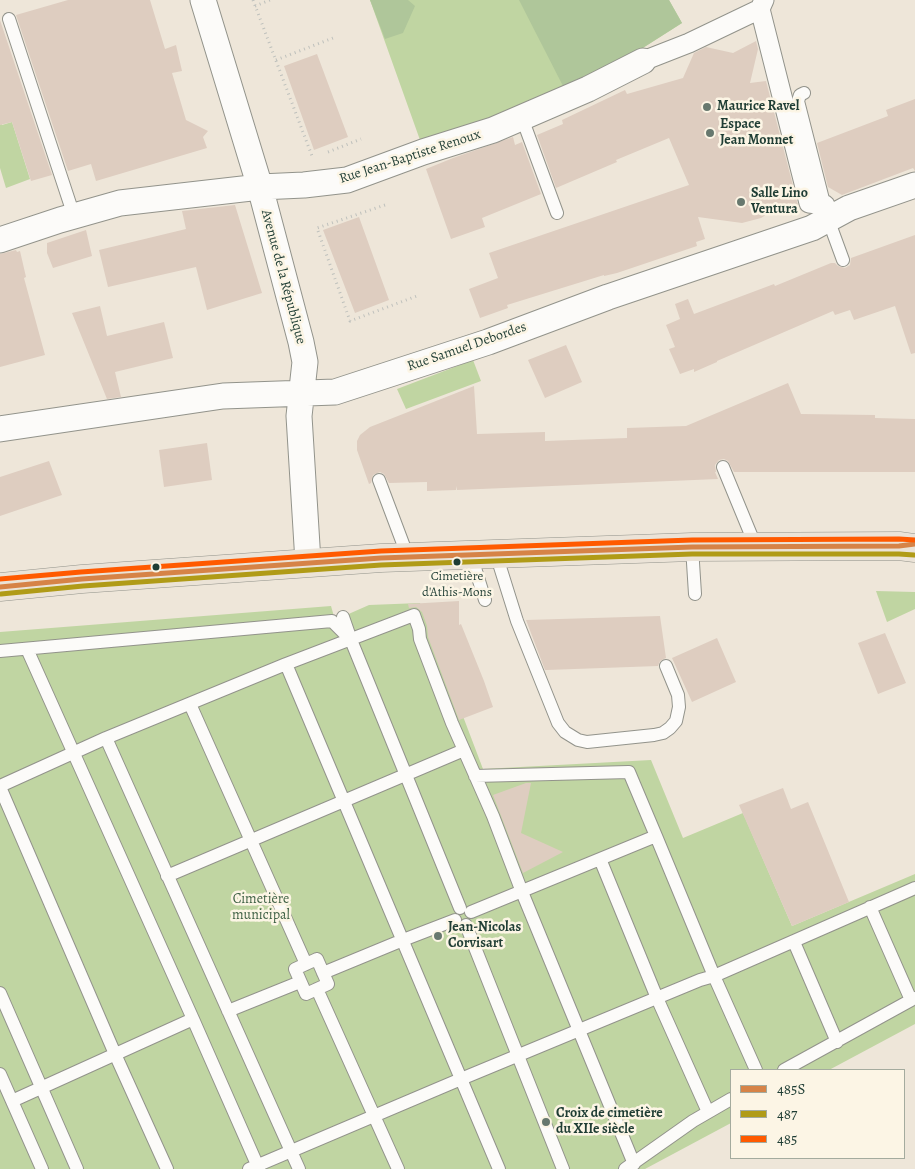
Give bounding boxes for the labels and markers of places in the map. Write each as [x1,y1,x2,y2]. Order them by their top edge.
place label: Maurice Ravel [717,99,799,115]
marker: Maurice Ravel [701,101,713,113]
place label: Espace Jean Monnet [720,117,793,150]
marker: Espace Jean Monnet [704,127,716,139]
place label: Salle Lino Ventura [751,186,808,218]
marker: Salle Lino Ventura [735,196,747,208]
marker: Cimetière d'Athis-Mons [452,557,462,567]
unlabelled marker [151,562,161,572]
place label: Cimetière d'Athis-Mons [422,569,492,600]
place label: Jean-Nicolas Corvisart [448,920,521,952]
marker: Jean-Nicolas Corvisart [432,930,444,942]
place label: Croix de cimetière du XIIe siècle [556,1106,663,1138]
marker: Croix de cimetière du XIIe siècle [540,1116,552,1128]

